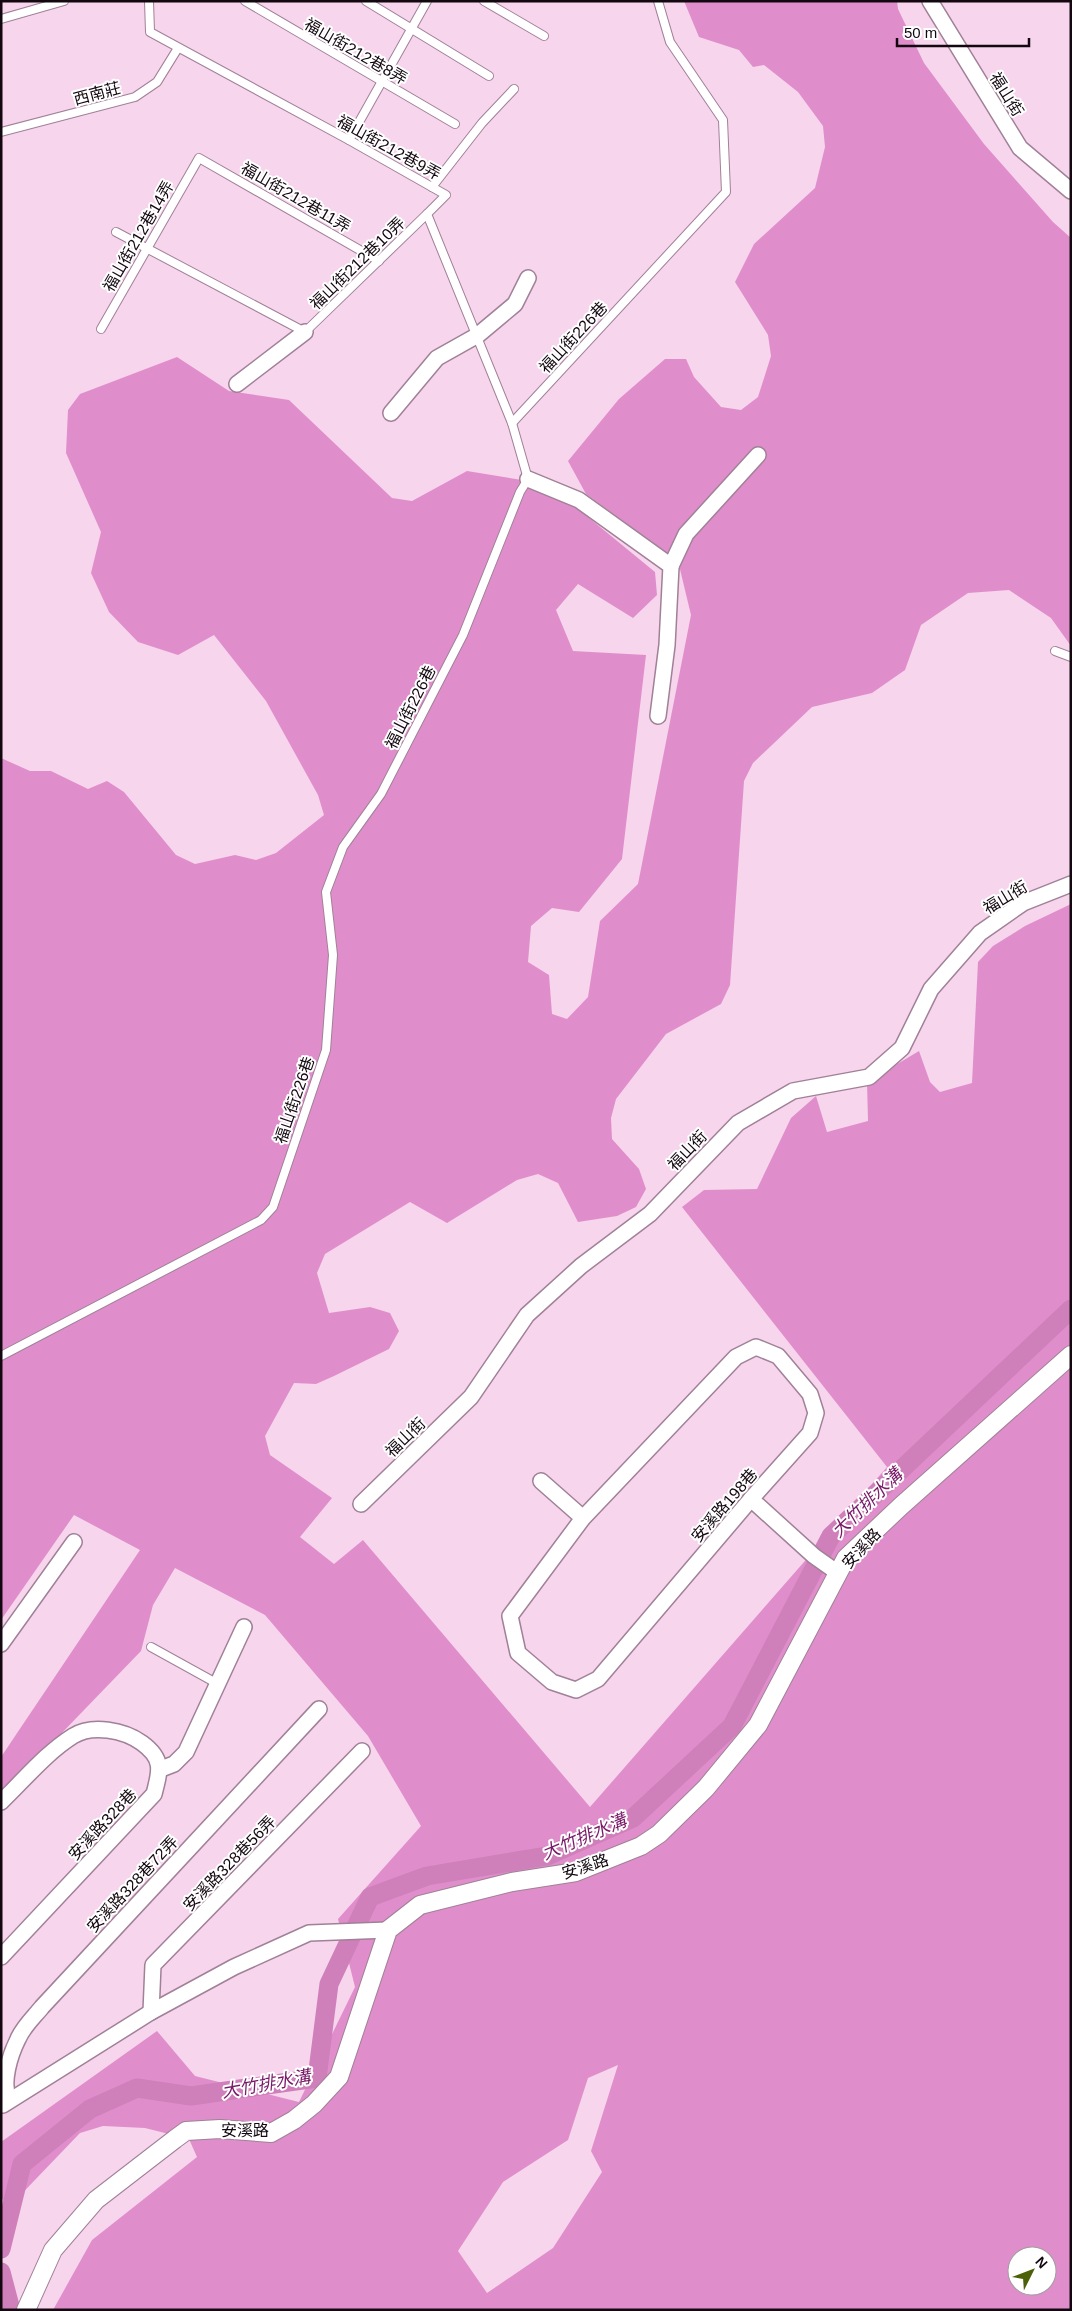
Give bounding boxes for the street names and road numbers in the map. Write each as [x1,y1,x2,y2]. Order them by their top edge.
street label: 福山街212巷8弄 [301,15,410,88]
street label: 福山街 [987,69,1027,119]
street label: 西南莊 [72,79,123,108]
street label: 福山街212巷9弄 [334,112,443,183]
street label: 福山街212巷11弄 [238,159,353,236]
street label: 福山街212巷14弄 [100,178,177,294]
street label: 福山街212巷10弄 [307,214,408,313]
street label: 福山街226巷 [536,298,611,376]
street label: 福山街226巷 [382,663,439,751]
street label: 福山街 [980,878,1030,917]
street label: 福山街226巷 [272,1055,317,1146]
street label: 福山街 [665,1127,710,1174]
street label: 福山街 [382,1415,429,1460]
street label: 安溪路198巷 [688,1466,761,1545]
street label: 安溪路 [839,1525,884,1572]
street label: 安溪路328巷 [65,1785,140,1863]
street label: 安溪路328巷56弄 [180,1813,279,1914]
street label: 安溪路328巷72弄 [84,1833,181,1936]
street label: 安溪路 [560,1851,611,1882]
street label: 安溪路 [221,2122,269,2139]

